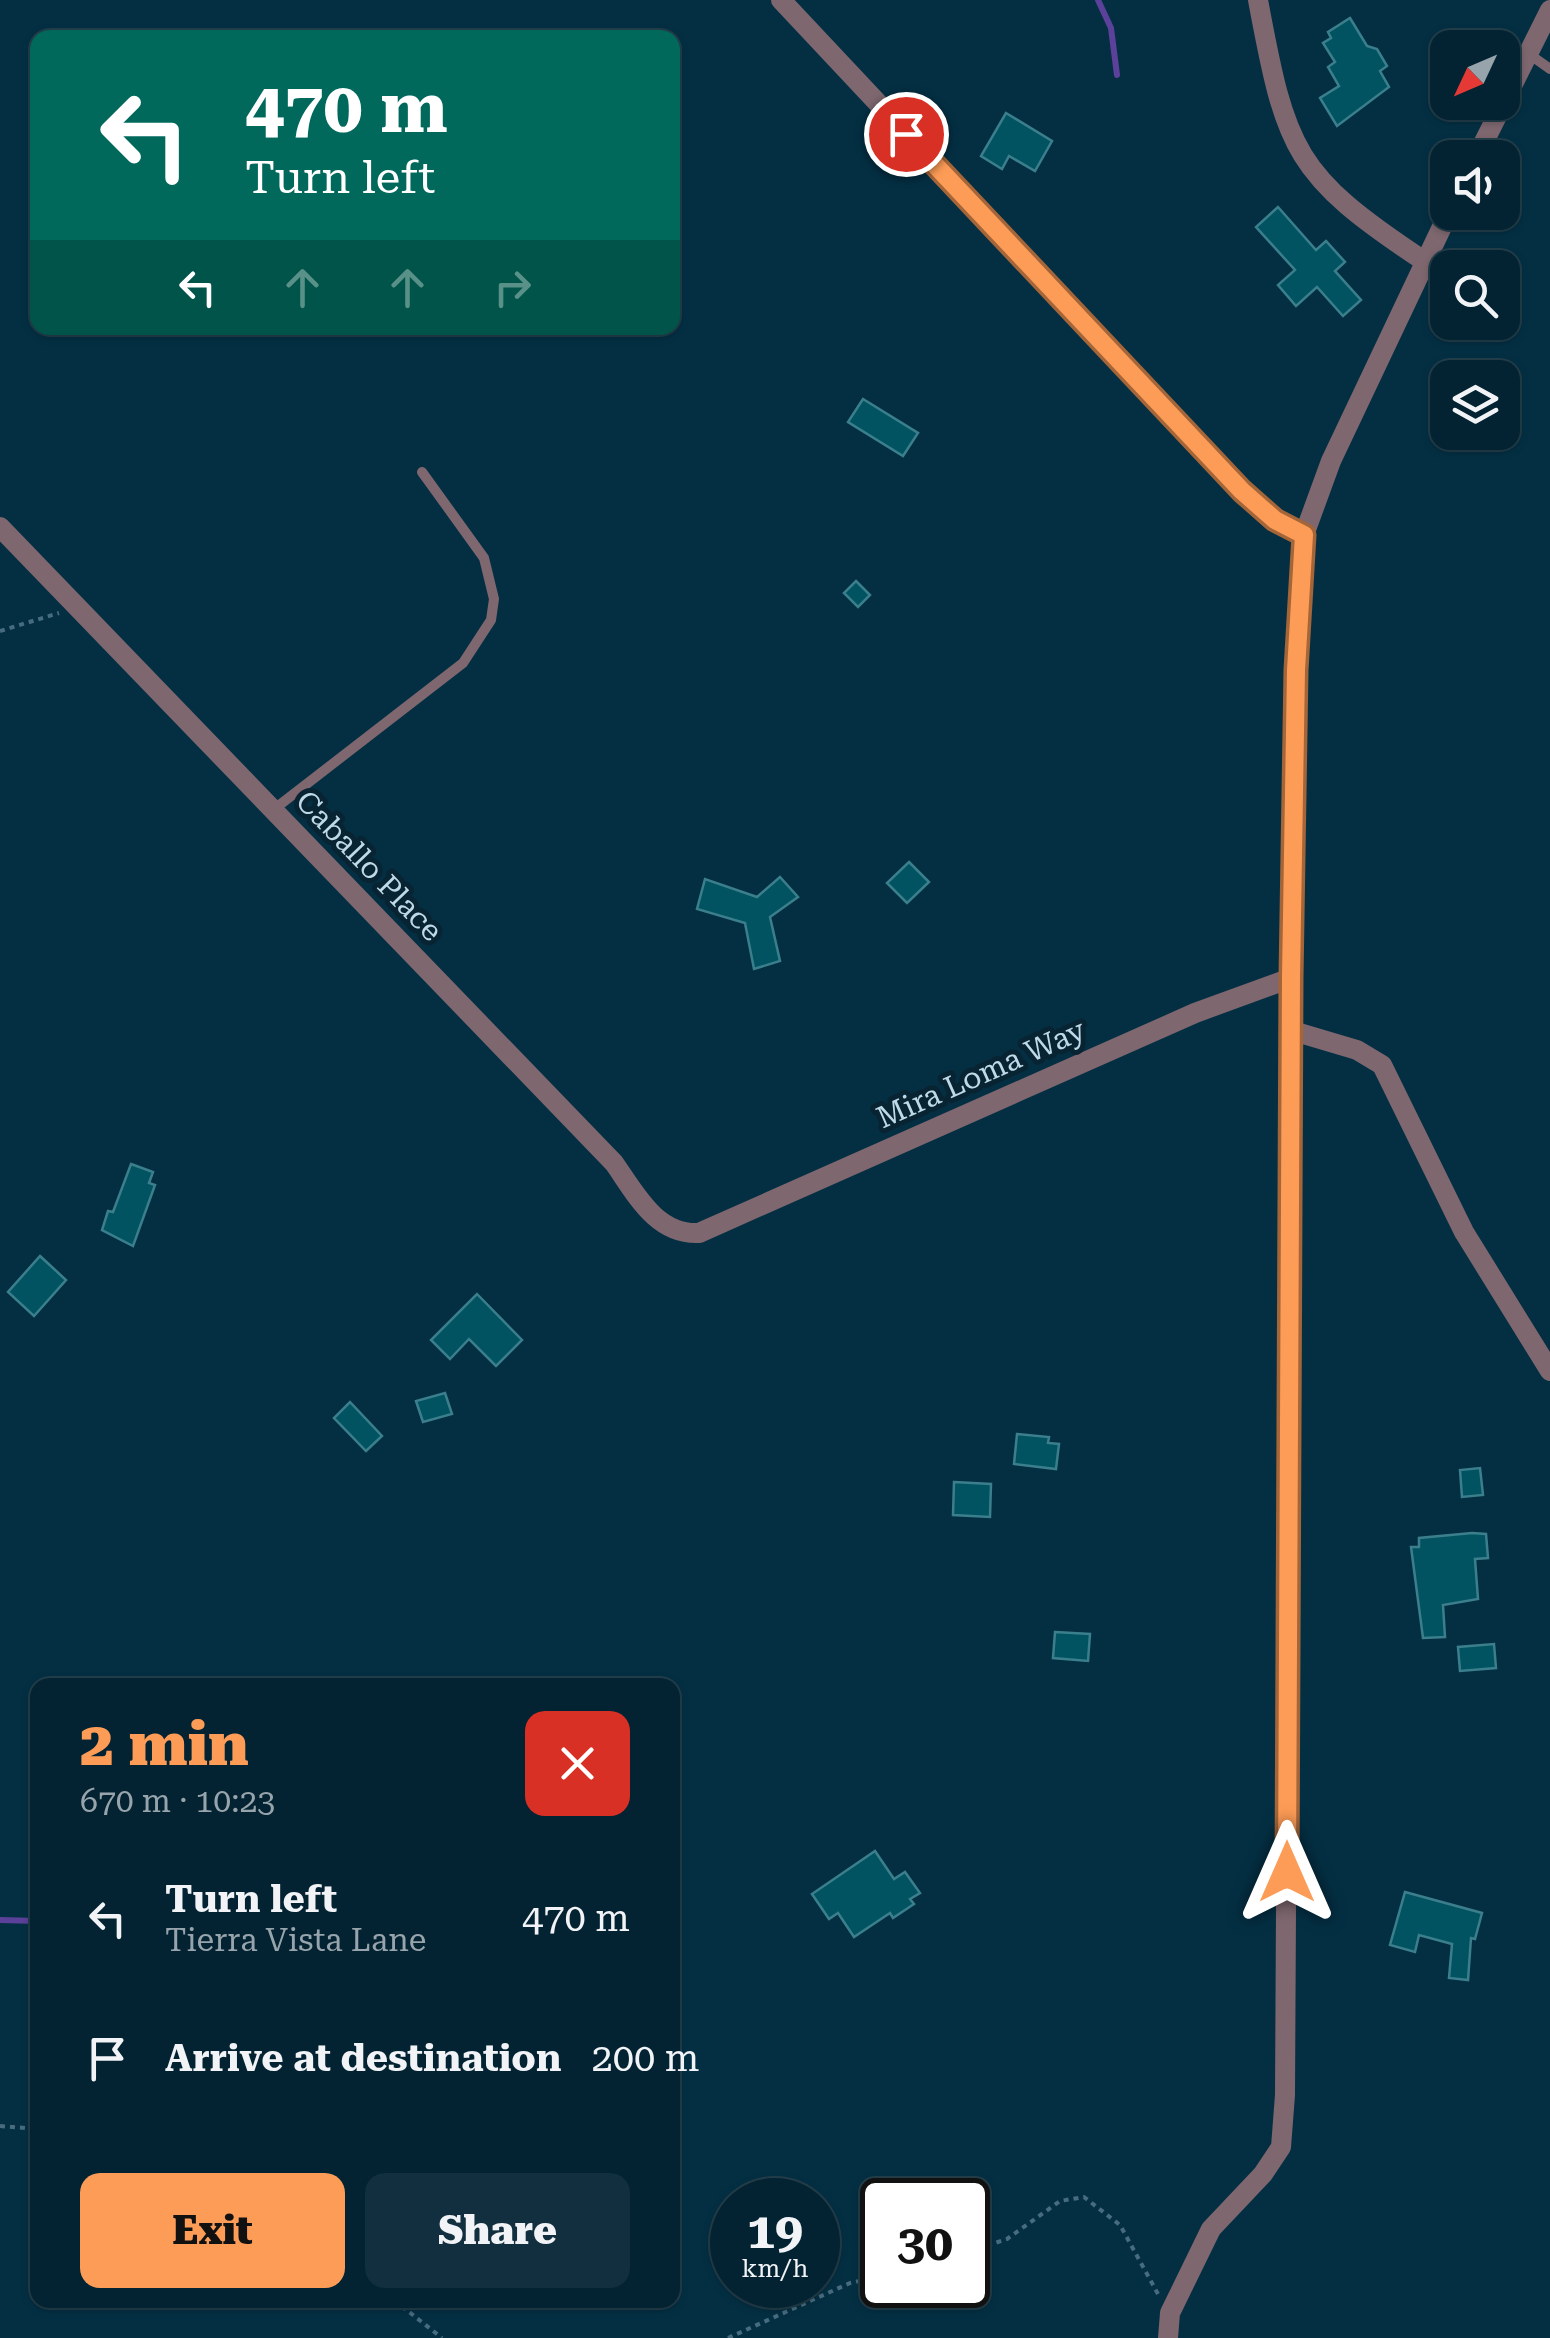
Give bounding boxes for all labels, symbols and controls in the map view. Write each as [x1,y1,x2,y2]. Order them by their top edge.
north arrow [1430,30,1520,120]
map controls [1430,30,1520,450]
text: 470 m [245,67,448,149]
icon: left [80,70,210,200]
pin [864,92,949,177]
icon: arrive [879,107,934,162]
button: sound [1430,140,1520,230]
text: Turn left [245,151,435,204]
button: search [1430,250,1520,340]
icon: left [170,260,225,315]
icon: ahead [275,260,330,315]
icon: ahead [380,260,435,315]
icon: right [485,260,540,315]
button: layers [1430,360,1520,450]
street label: Caballo Place [289,783,450,948]
street label: Mira Loma Way [871,1012,1091,1135]
text: 2 min [80,1709,249,1780]
button: close [525,1711,630,1816]
text: 670 m · 10:23 [80,1782,275,1820]
position arrow [1235,1820,1339,1924]
text: Turn left [165,1877,337,1921]
icon: left [80,1891,135,1946]
text: 470 m [522,1896,630,1940]
text: Tierra Vista Lane [165,1921,426,1959]
icon: arrive [80,2031,135,2086]
text: Arrive at destination [165,2036,561,2080]
text: 200 m [591,2036,700,2080]
button: Exit [80,2173,345,2288]
button: Share [365,2173,630,2288]
speed limit sign: 30 [860,2178,990,2308]
text: 19 [747,2202,803,2260]
text: km/h [742,2254,808,2283]

